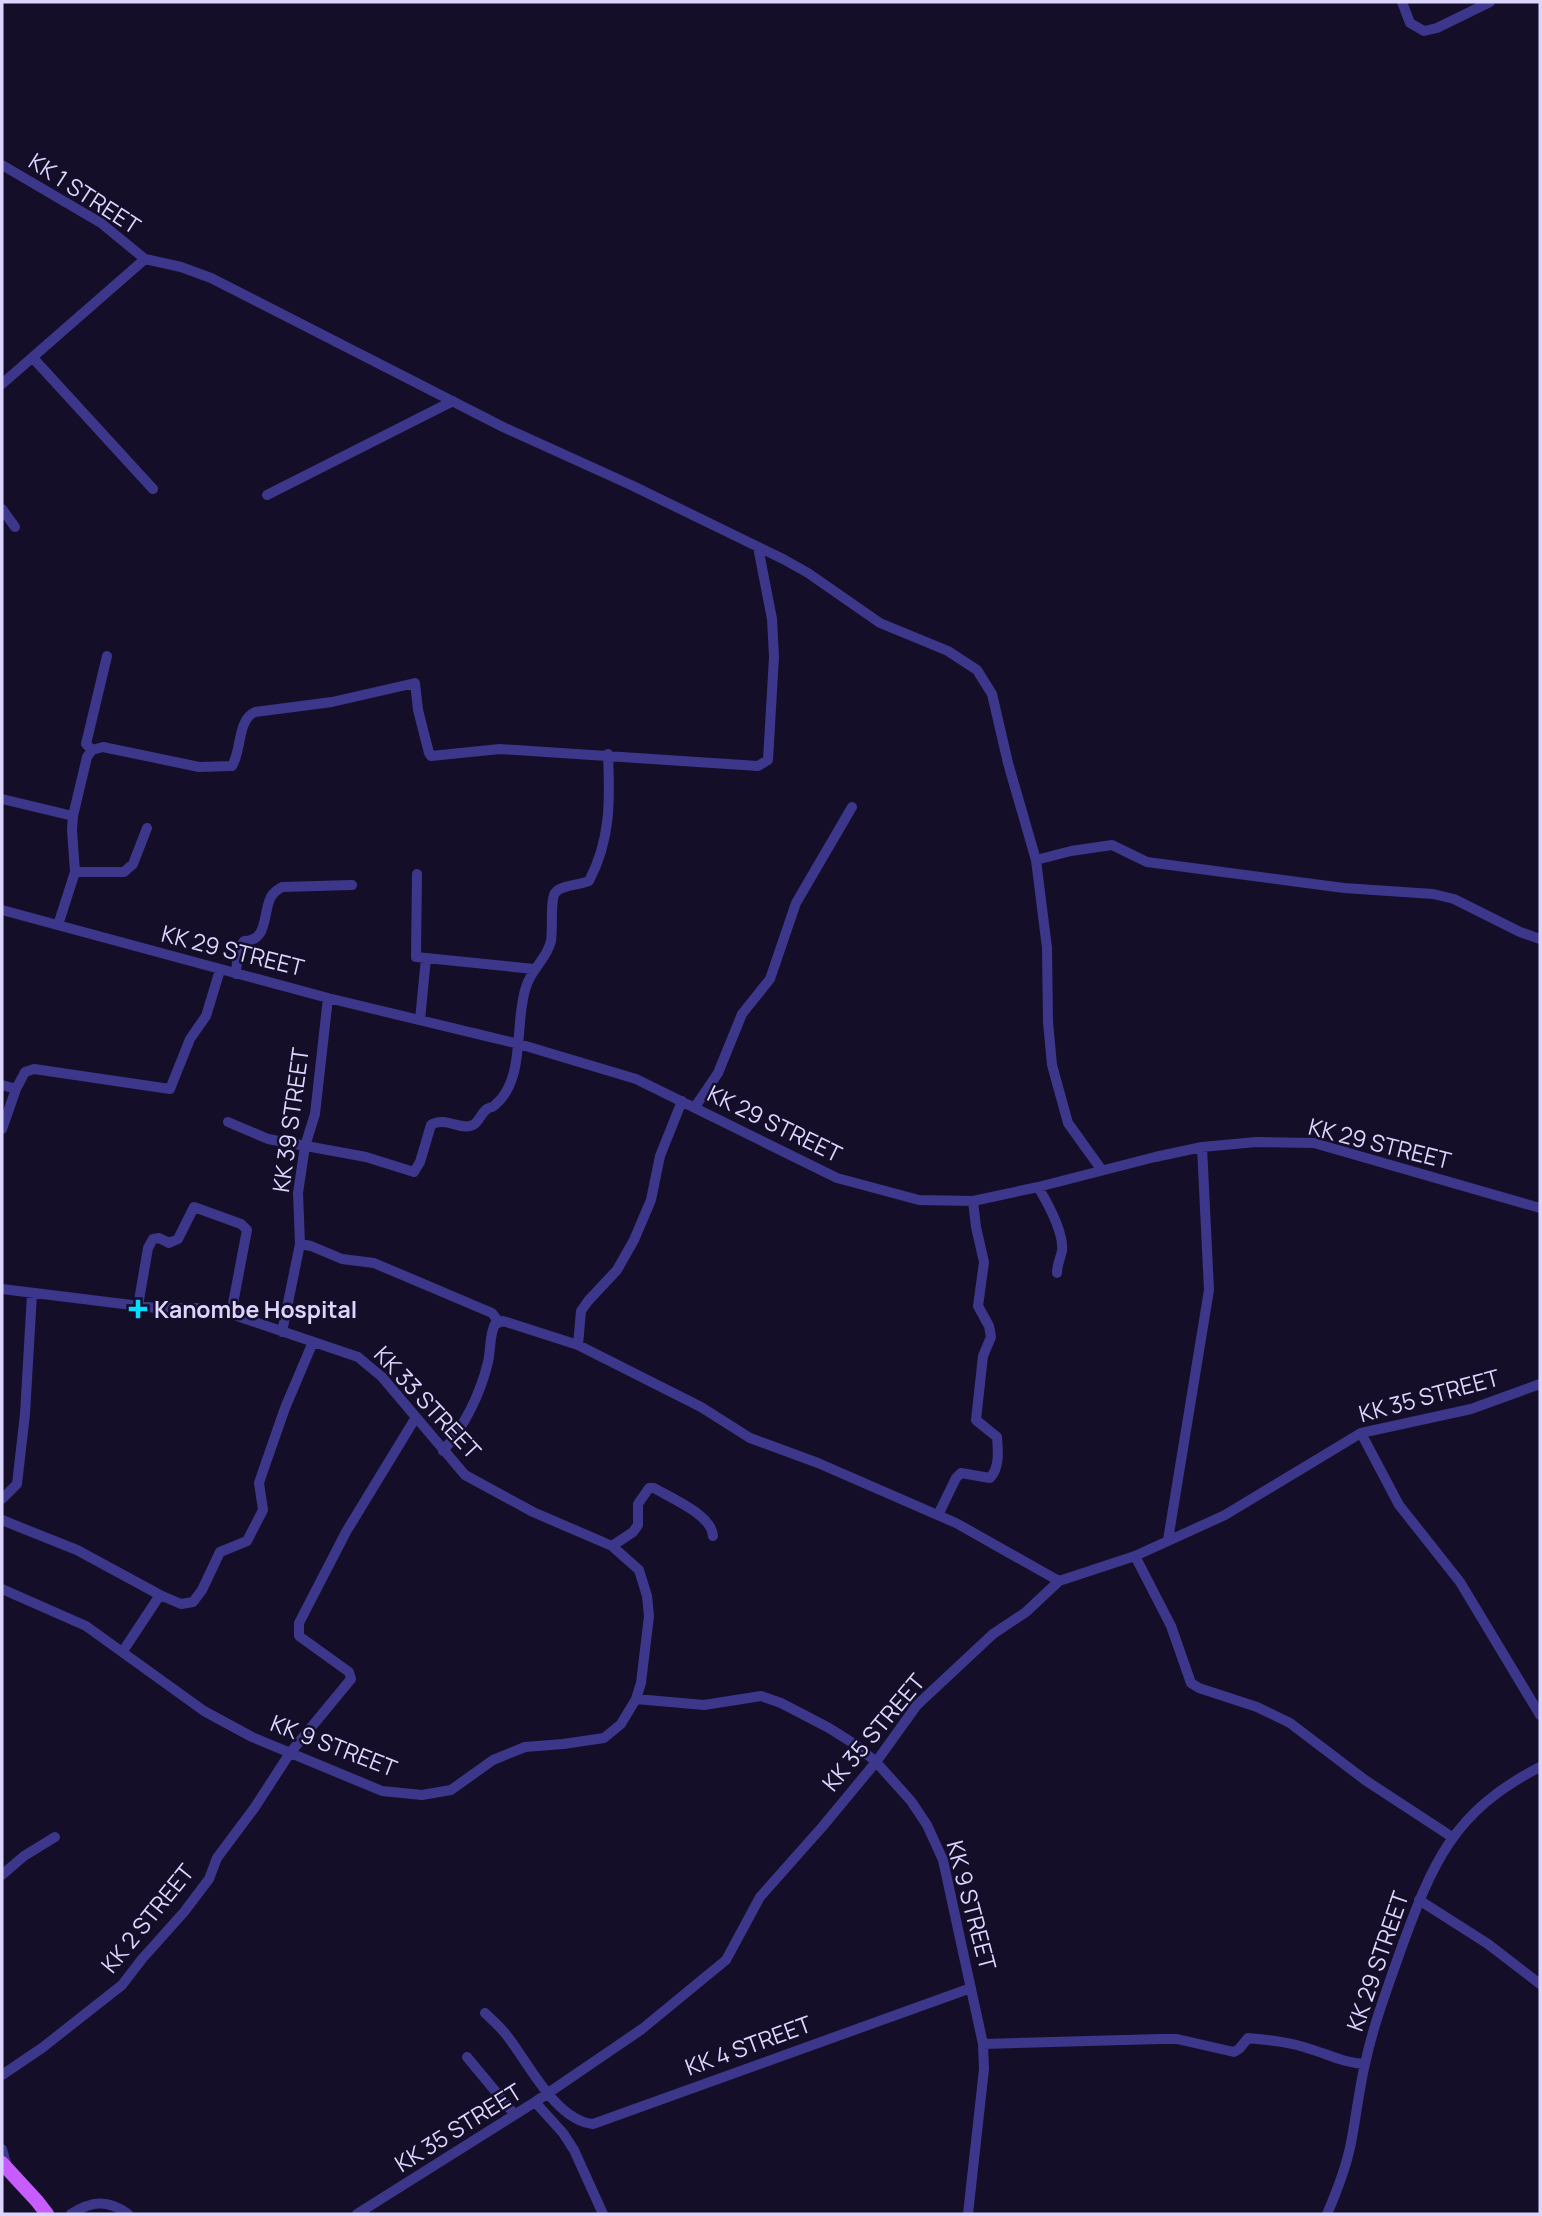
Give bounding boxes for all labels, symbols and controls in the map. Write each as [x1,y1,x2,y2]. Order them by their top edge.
street label: KK 1 STREET [23,145,147,241]
street label: KK 29 STREET [158,917,308,983]
street label: KK 39 STREET [264,1046,316,1194]
street label: KK 29 STREET [702,1077,848,1169]
street label: KK 29 STREET [1305,1110,1455,1176]
place label: Kanombe Hospital [154,1293,357,1325]
marker: Kanombe Hospital [128,1299,148,1319]
street label: KK 33 STREET [367,1338,489,1466]
street label: KK 35 STREET [1355,1361,1503,1429]
street label: KK 35 STREET [814,1666,932,1798]
street label: KK 9 STREET [266,1706,402,1784]
street label: KK 9 STREET [939,1837,1005,1973]
street label: KK 2 STREET [93,1857,201,1979]
street label: KK 29 STREET [1338,1887,1416,2035]
street label: KK 4 STREET [681,2007,816,2083]
street label: KK 35 STREET [388,2075,528,2179]

